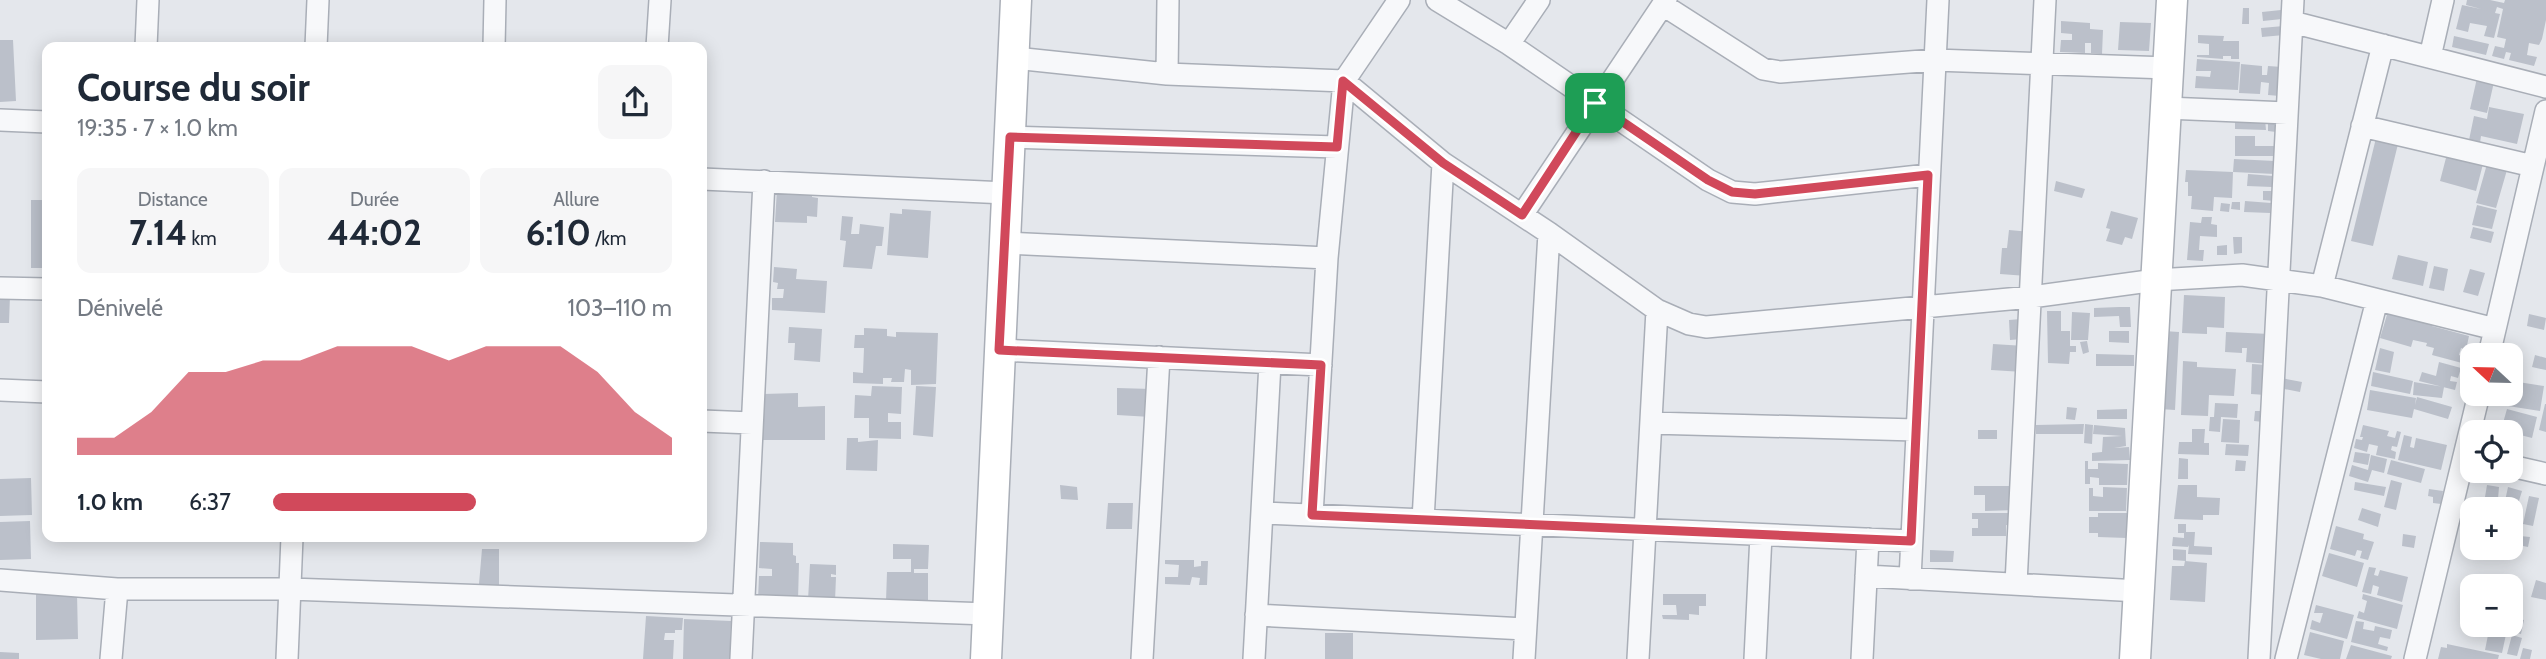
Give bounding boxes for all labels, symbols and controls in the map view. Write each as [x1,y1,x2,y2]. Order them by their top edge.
text: Course du soir [77,64,310,111]
button: share [598,65,672,139]
pin [1565,73,1625,133]
icon: arrive [1576,84,1614,122]
text: 19:35 · 7 × 1.0 km [77,114,238,142]
text: Distance [138,188,208,211]
text: Durée [350,188,399,211]
text: Allure [553,188,599,211]
text: 7.14 [129,211,187,254]
text: 44:02 [327,211,422,254]
text: 6:10 [526,211,591,254]
text: km [187,227,217,250]
text: /km [591,227,627,250]
text: Dénivelé [77,294,163,322]
text: 103–110 m [567,294,672,322]
north arrow [2460,343,2524,406]
map controls [2460,343,2523,637]
button: locate [2460,420,2523,483]
text: 1.0 km [77,488,143,516]
text: 6:37 [189,488,231,516]
button: + [2460,497,2523,560]
button: − [2460,574,2523,637]

